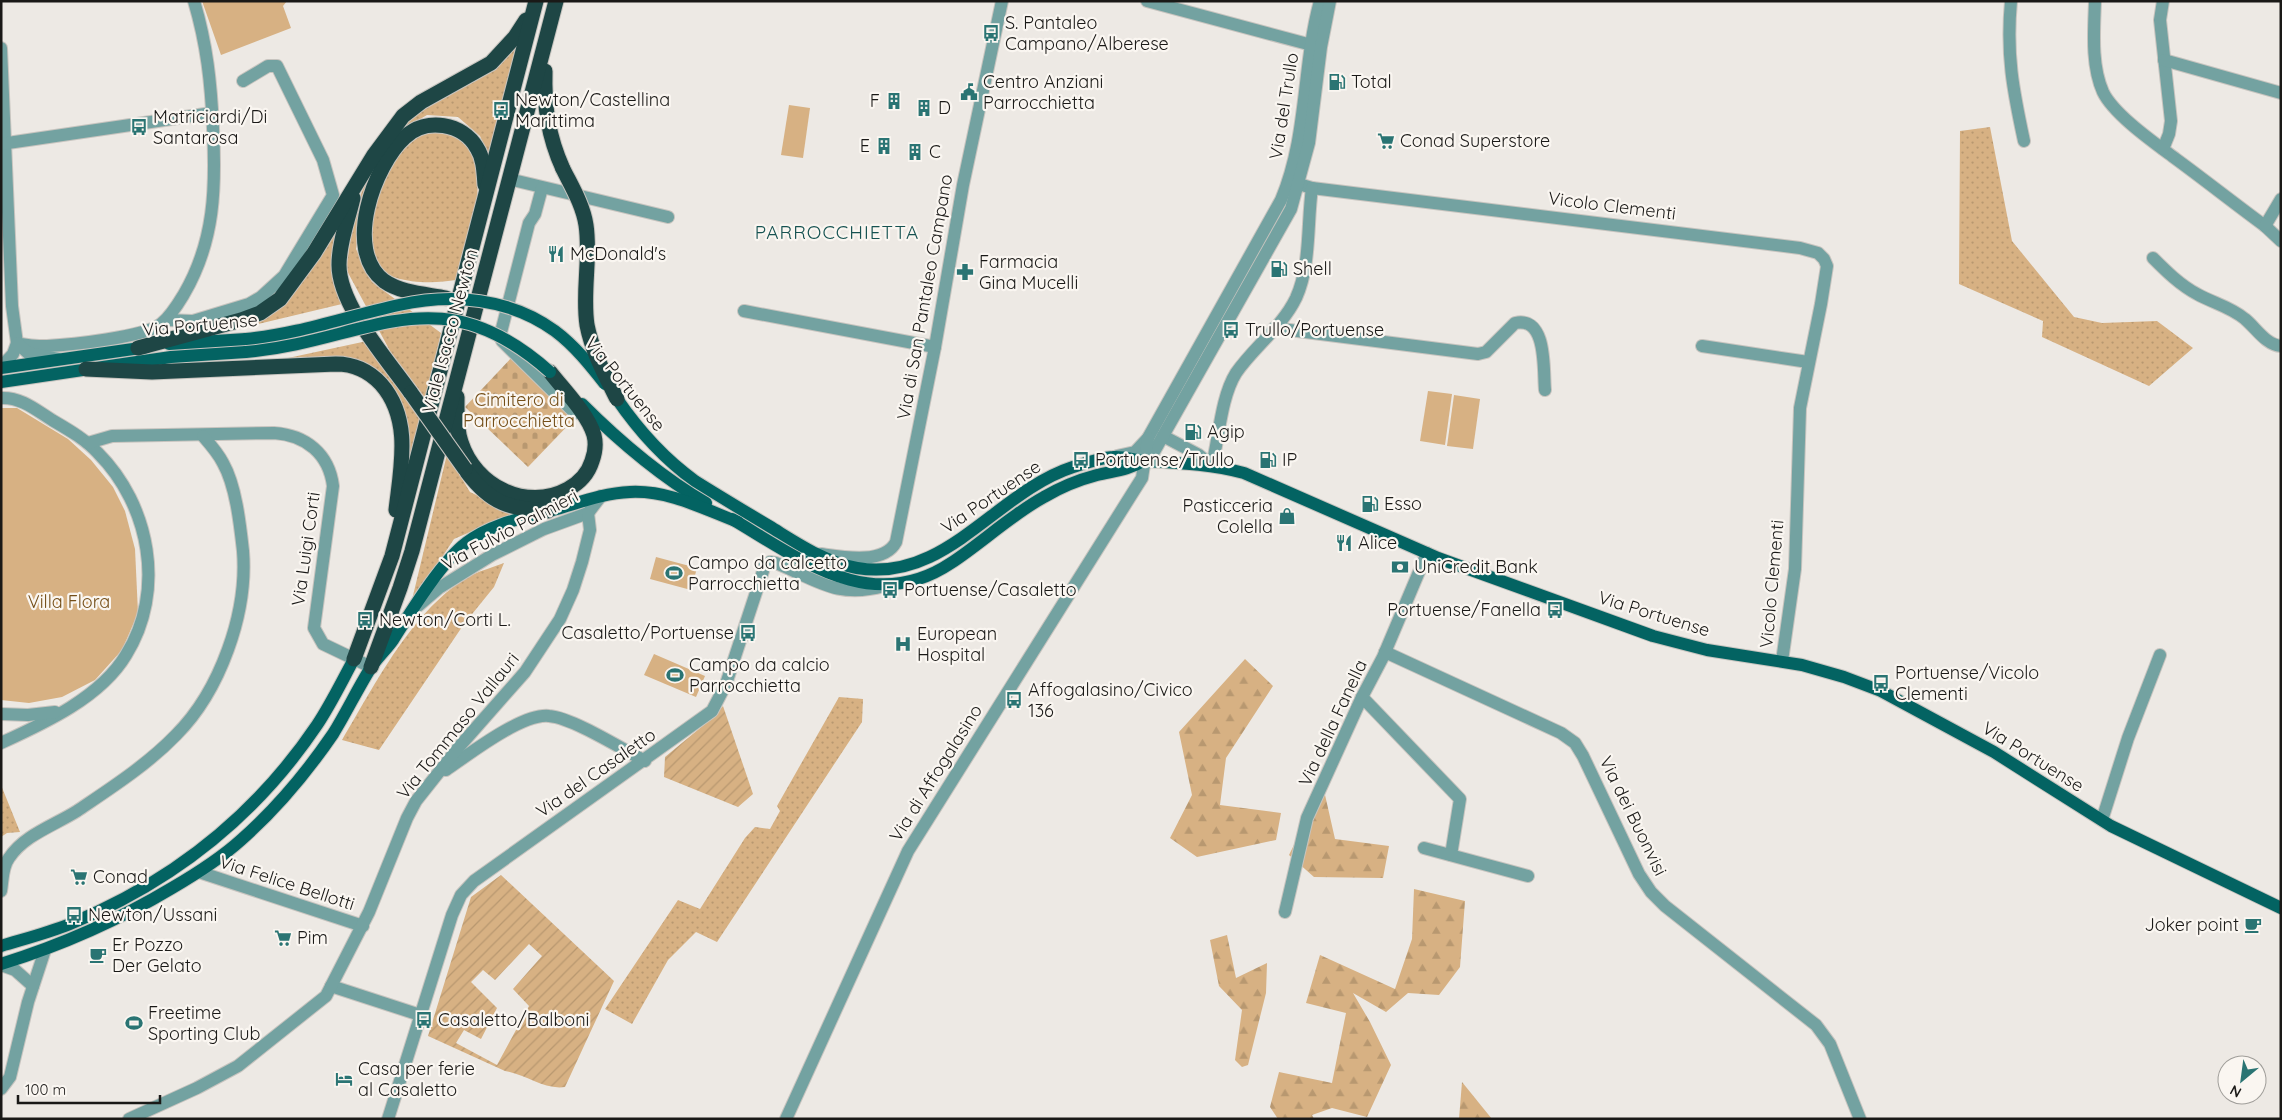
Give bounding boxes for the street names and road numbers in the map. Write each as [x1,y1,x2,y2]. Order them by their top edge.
street label: Via del Trullo [1264,51,1303,161]
street label: Via di San Pantaleo Campano [892,172,957,421]
street label: Vicolo Clementi [1547,186,1677,225]
street label: Viale Isacco Newton [417,246,483,416]
street label: Via Portuense [141,308,259,341]
street label: Via Portuense [580,332,671,436]
street label: Via Portuense [936,455,1045,538]
street label: Via Fulvio Palmieri [437,484,582,575]
street label: Via Luigi Corti [286,490,325,607]
street label: Vicolo Clementi [1754,519,1789,649]
street label: Via Portuense [1596,586,1713,641]
street label: Via Tommaso Vallauri [391,648,524,804]
street label: Via della Fanella [1293,656,1372,790]
street label: Via di Affogalasino [884,700,987,846]
street label: Via Portuense [1978,716,2088,797]
street label: Via del Casaletto [531,723,660,822]
street label: Via dei Buonvisi [1595,752,1672,879]
street label: Via Felice Bellotti [217,850,358,915]

